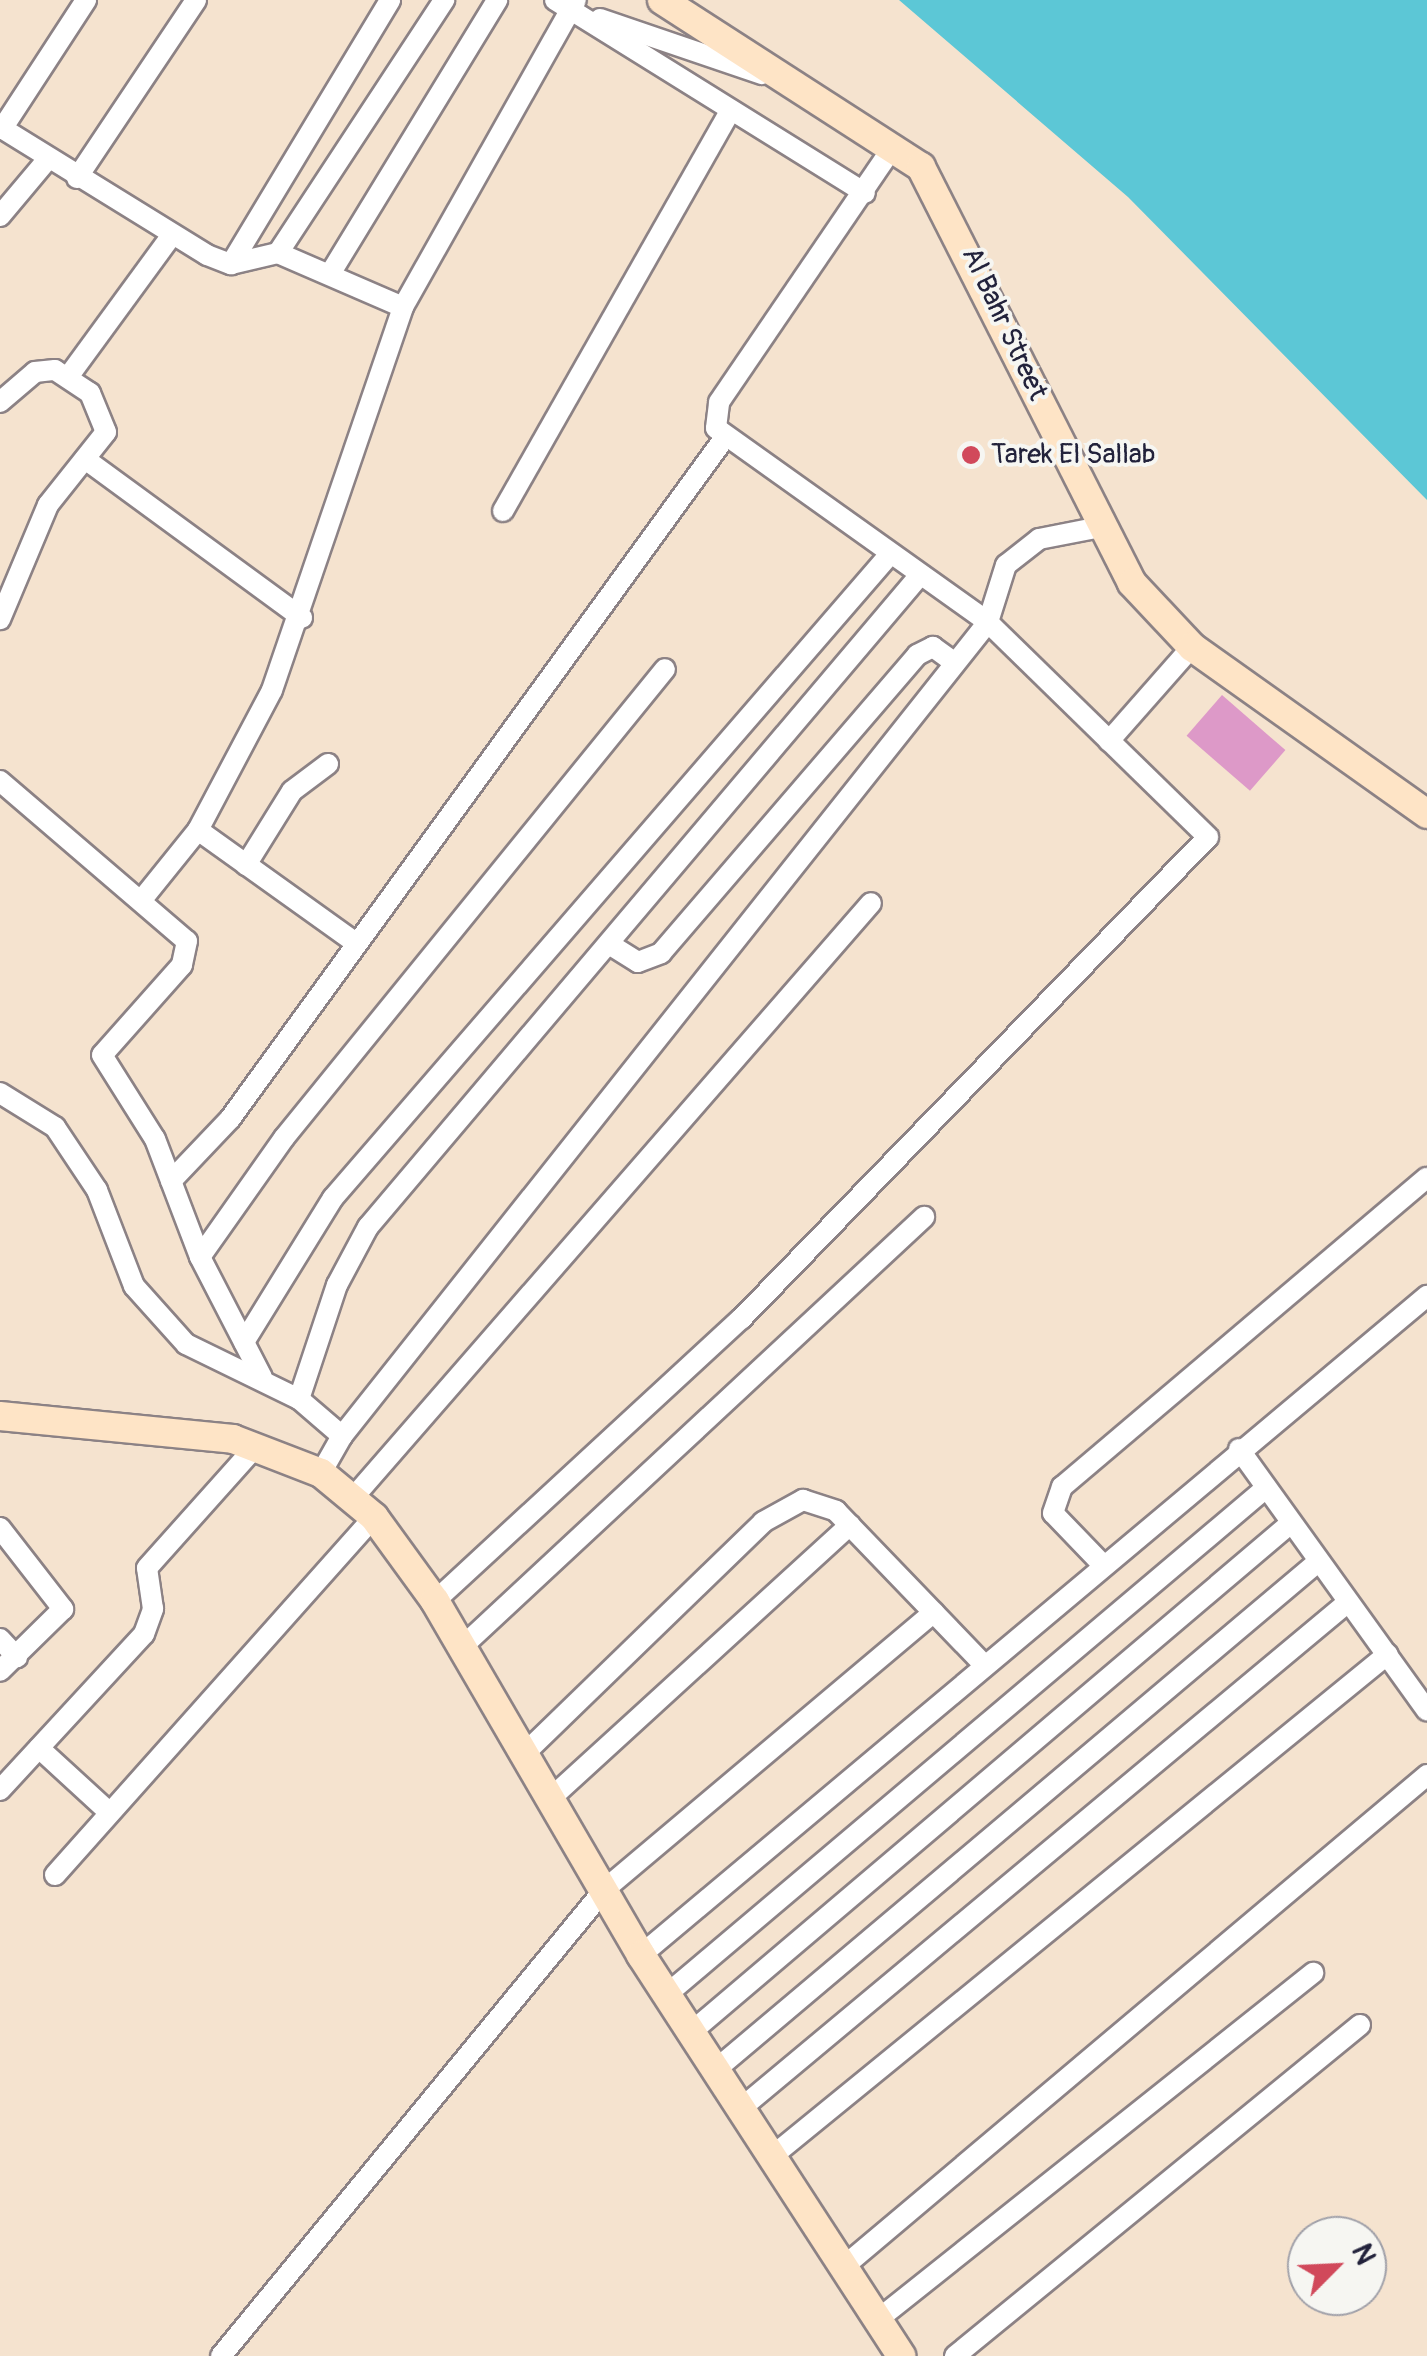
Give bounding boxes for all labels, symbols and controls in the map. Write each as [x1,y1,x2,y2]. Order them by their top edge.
street label: Al Bahr Street [954,242,1054,406]
place label: Tarek El Sallab [991,438,1156,472]
marker: Tarek El Sallab [960,444,982,466]
north arrow [1287,2216,1387,2316]
text: N [1343,2239,1383,2270]

